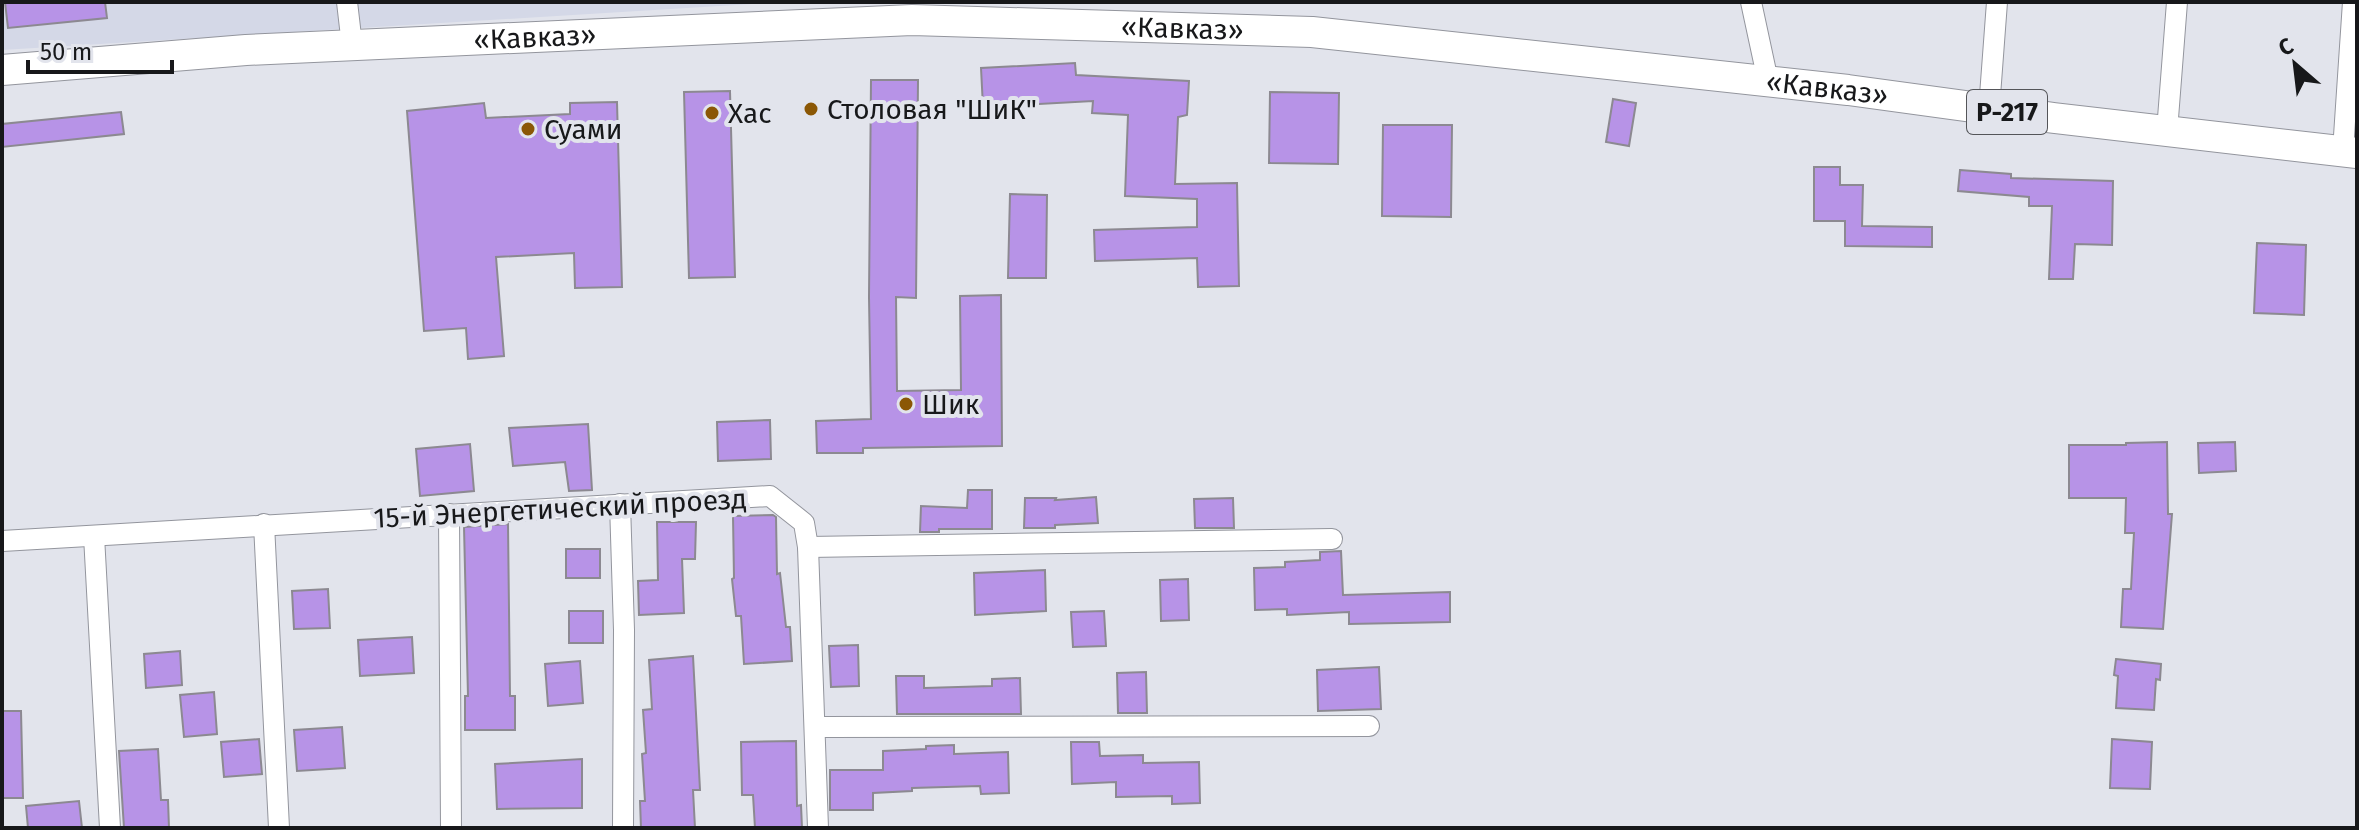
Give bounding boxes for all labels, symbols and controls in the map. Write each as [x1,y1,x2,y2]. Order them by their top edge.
street label: «Кавказ» [1121,10,1244,47]
street label: «Кавказ» [473,18,597,57]
scale bar [28,24,172,74]
north arrow [2255,24,2335,104]
text: С [2274,32,2298,62]
text: 50 m [40,38,92,66]
street label: «Кавказ» [1765,65,1890,112]
road number: Р-217 [1967,90,2047,134]
place label: Столовая "ШиК" [827,93,1037,126]
place label: Хас [728,97,772,130]
marker: Столовая "ШиК" [802,100,820,118]
marker: Хас [703,104,721,122]
place label: Суами [544,113,622,146]
marker: Суами [519,120,537,138]
place label: Шик [922,388,980,421]
marker: Шик [897,395,915,413]
street label: 15-й Энергетический проезд [373,482,747,535]

